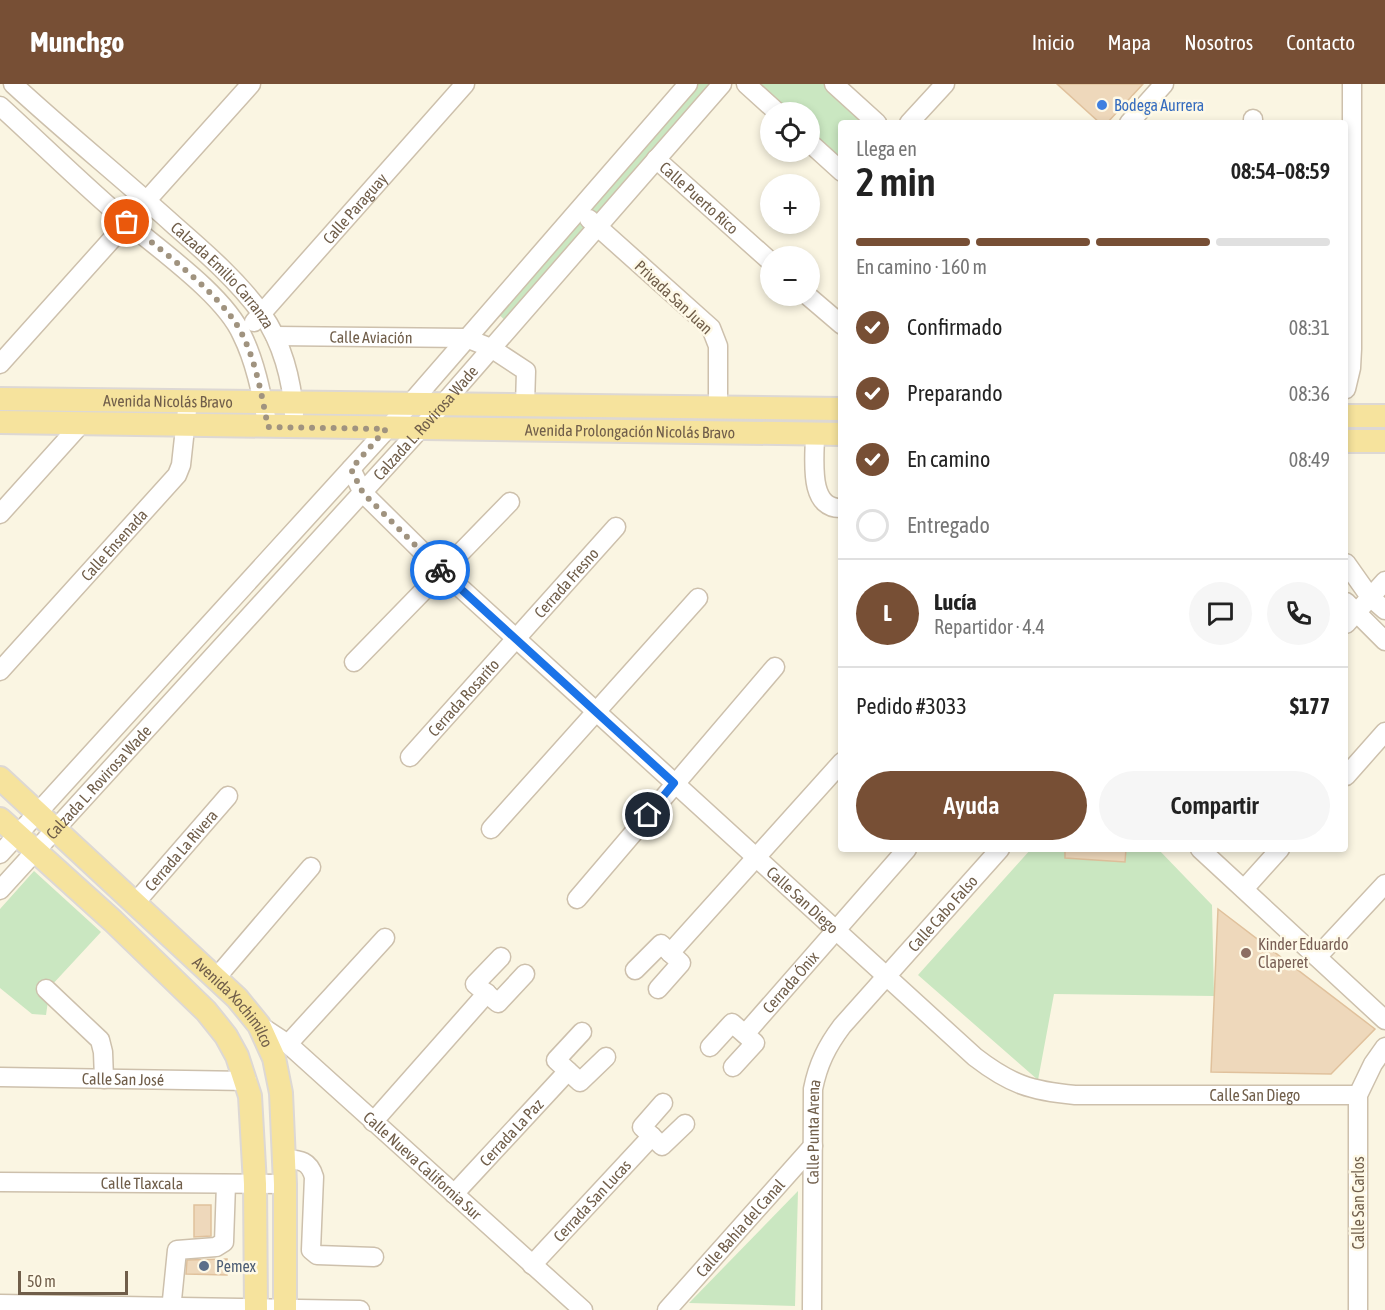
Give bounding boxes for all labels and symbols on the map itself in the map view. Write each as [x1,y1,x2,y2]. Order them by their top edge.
place label: Bodega Aurrera [1114,96,1204,115]
marker: Bodega Aurrera [1095,98,1109,112]
street label: Calle Puerto Rico [656,158,742,237]
street label: Calle Paraguay [319,169,392,247]
pin [101,196,152,247]
street label: Calzada Emilio Carranza [168,218,278,331]
street label: Privada San Juan [631,256,717,338]
street label: Calle Aviación [329,328,413,346]
street label: Calzada L. Rovirosa Wade [369,362,481,483]
street label: Avenida Nicolás Bravo [103,391,233,411]
street label: Avenida Prolongación Nicolás Bravo [525,420,735,441]
street label: Calle Ensenada [77,505,151,584]
courier [410,540,470,600]
street label: Cerrada Fresno [530,544,602,621]
street label: Cerrada Rosarito [424,655,503,740]
street label: Calzada L. Rovirosa Wade [42,722,155,843]
pin [622,789,673,840]
street label: Cerrada La Rivera [141,806,221,894]
street label: Calle San Diego [763,863,842,937]
street label: Calle Cabo Falso [904,872,981,955]
place label: Kinder Eduardo Claperet [1258,935,1348,972]
marker: Kinder Eduardo Claperet [1239,946,1253,960]
street label: Cerrada Ónix [759,947,822,1016]
street label: Avenida Xochimilco [189,953,277,1050]
street label: Calle San José [82,1069,164,1089]
street label: Calle Punta Arena [804,1077,824,1185]
street label: Calle San Diego [1210,1086,1300,1105]
street label: Cerrada La Paz [476,1095,547,1170]
street label: Calle Nueva California Sur [360,1108,486,1223]
street label: Cerrada San Lucas [549,1156,635,1245]
street label: Calle San Carlos [1349,1156,1367,1250]
street label: Calle Tlaxcala [101,1174,183,1192]
street label: Calle Bahía del Canal [692,1175,789,1280]
place label: Pemex [216,1257,257,1275]
marker: Pemex [197,1259,211,1273]
scale bar [18,1268,128,1296]

